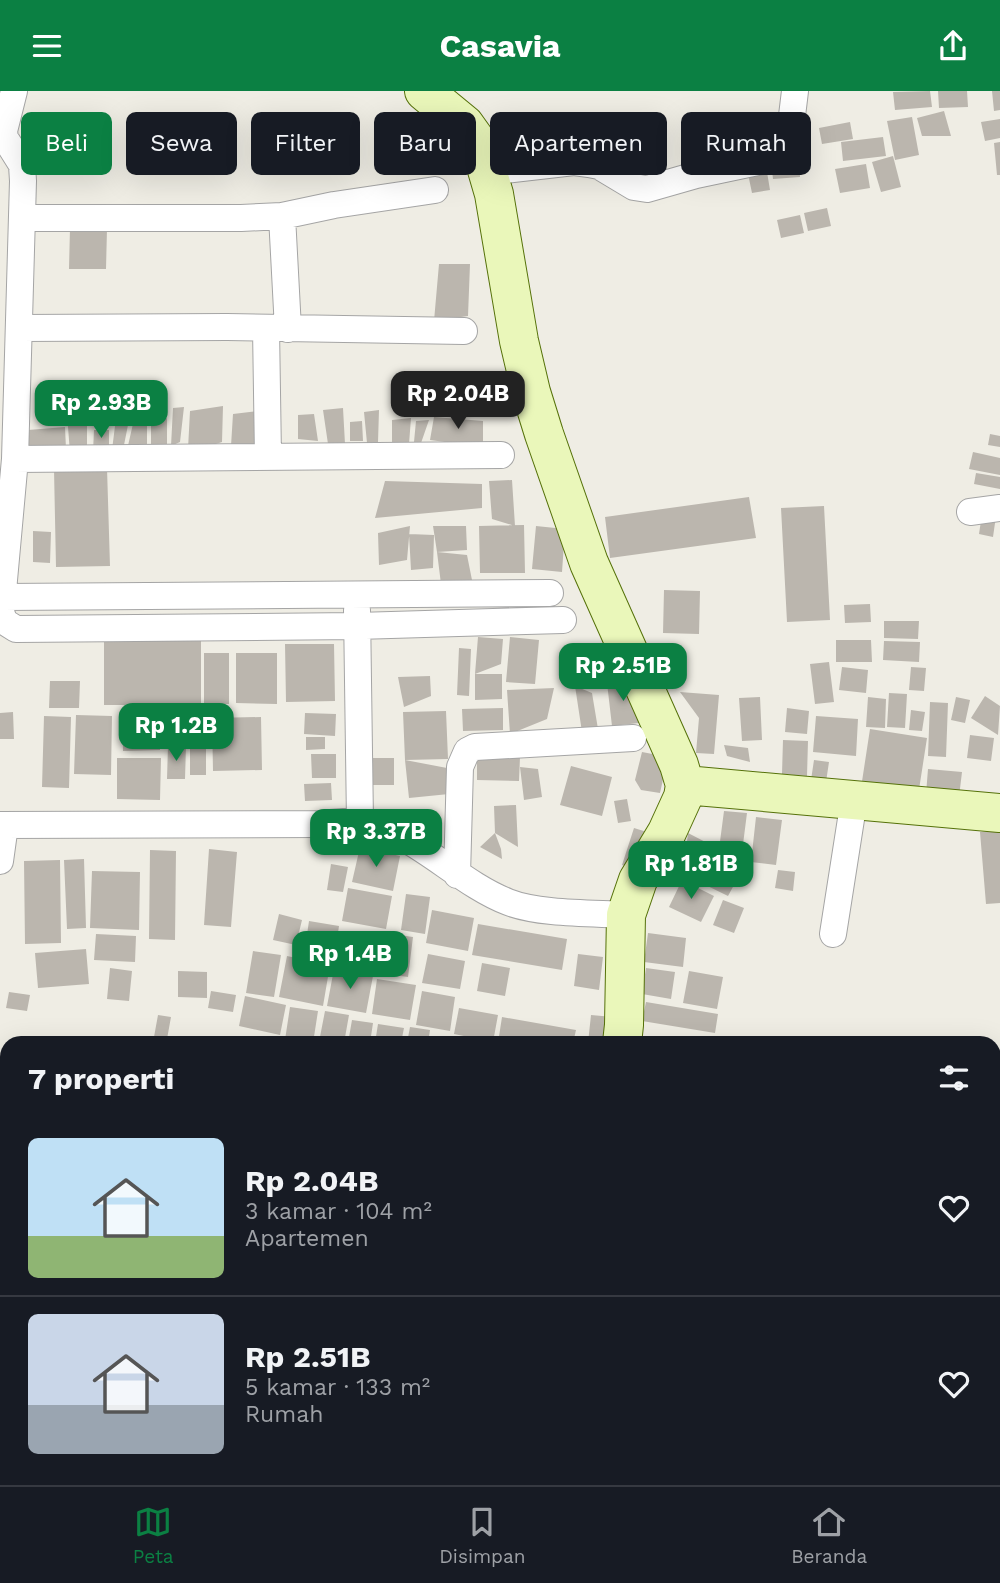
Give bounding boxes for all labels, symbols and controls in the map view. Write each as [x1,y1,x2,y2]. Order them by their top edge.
icon: menu [28,27,66,65]
text: Casavia [440,27,561,65]
icon: share [934,27,972,65]
chip: Beli [21,112,112,175]
chip: Sewa [126,112,237,175]
chip: Filter [251,112,360,175]
chip: Baru [374,112,476,175]
chip: Apartemen [490,112,667,175]
chip: Rumah [681,112,811,175]
pin: Rp 2.04B [386,371,530,431]
text: Rp 2.04B [407,380,509,407]
pin: Rp 2.93B [29,381,173,440]
text: Rp 2.93B [51,389,151,416]
pin: Rp 2.51B [551,643,695,703]
text: Rp 2.51B [575,652,671,679]
pin: Rp 1.2B [111,703,241,763]
text: Rp 1.2B [135,712,217,739]
pin: Rp 3.37B [304,809,448,869]
text: Rp 3.37B [326,818,426,845]
pin: Rp 1.81B [619,841,763,901]
text: Rp 1.81B [644,850,738,877]
pin: Rp 1.4B [285,932,415,991]
text: Rp 1.4B [308,940,392,967]
icon: filters [935,1059,973,1097]
text: 7 properti [28,1061,174,1096]
text: Rp 2.04B [245,1163,379,1198]
icon: home [84,1166,168,1250]
icon: heart [935,1189,973,1227]
text: 3 kamar · 104 m² [245,1198,432,1225]
text: Apartemen [245,1225,369,1252]
text: Rp 2.51B [245,1339,371,1374]
icon: home [84,1342,168,1426]
icon: heart [935,1365,973,1403]
text: 5 kamar · 133 m² [245,1374,430,1401]
text: Rumah [245,1401,323,1428]
tab: Peta [133,1503,174,1568]
tab: Disimpan [439,1503,526,1568]
tab: Beranda [791,1503,867,1568]

